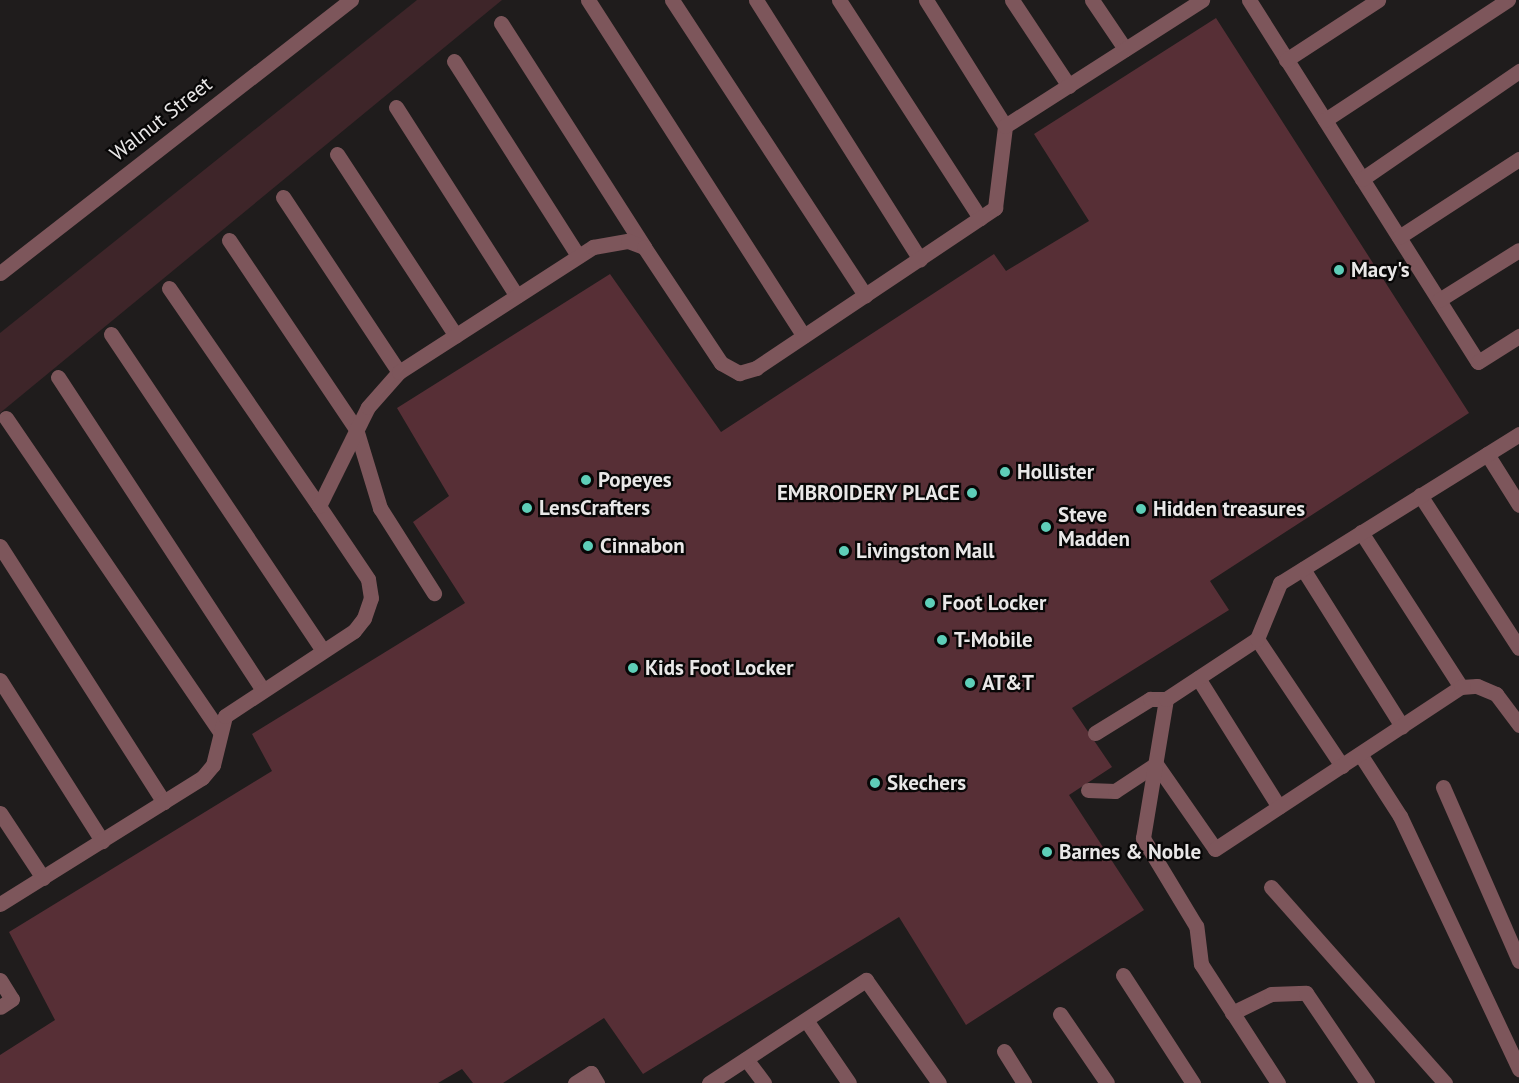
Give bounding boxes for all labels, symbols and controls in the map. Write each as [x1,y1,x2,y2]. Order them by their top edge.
street label: Walnut Street [105,71,217,167]
place label: Macy's [1351,257,1410,283]
marker: Macy's [1332,263,1346,277]
place label: Hollister [1017,459,1094,485]
marker: Hollister [998,465,1012,479]
place label: Popeyes [598,467,672,493]
marker: Popeyes [579,473,593,487]
place label: EMBROIDERY PLACE [776,480,960,506]
marker: EMBROIDERY PLACE [965,486,979,500]
place label: LensCrafters [539,495,650,521]
place label: Hidden treasures [1153,496,1305,522]
marker: LensCrafters [520,501,534,515]
place label: Steve Madden [1058,502,1130,552]
marker: Hidden treasures [1134,502,1148,516]
marker: Steve Madden [1039,520,1053,534]
place label: Cinnabon [600,533,685,559]
place label: Livingston Mall [856,538,994,564]
marker: Cinnabon [581,539,595,553]
marker: Livingston Mall [837,544,851,558]
place label: Foot Locker [942,590,1046,616]
marker: Foot Locker [923,596,937,610]
place label: T-Mobile [954,627,1033,653]
marker: T-Mobile [935,633,949,647]
place label: Kids Foot Locker [645,655,794,681]
marker: Kids Foot Locker [626,661,640,675]
place label: AT&T [982,670,1034,696]
marker: AT&T [963,676,977,690]
place label: Skechers [887,770,966,796]
marker: Skechers [868,776,882,790]
place label: Barnes & Noble [1059,839,1201,865]
marker: Barnes & Noble [1040,845,1054,859]

